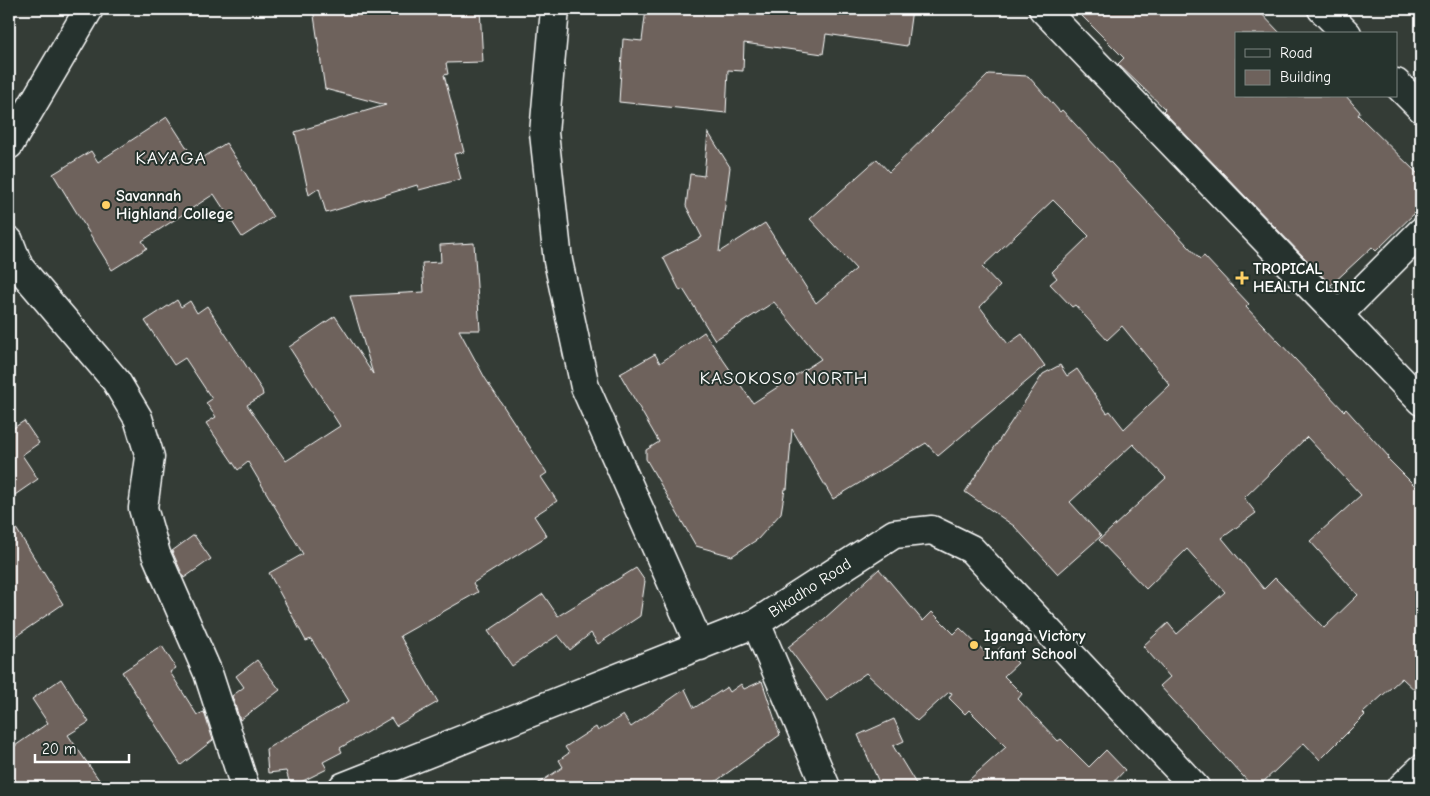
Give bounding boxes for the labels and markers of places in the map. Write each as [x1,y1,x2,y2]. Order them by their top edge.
place label: Savannah Highland College [116,187,233,223]
marker: Savannah Highland College [100,199,112,211]
place label: TROPICAL HEALTH CLINIC [1253,260,1366,296]
marker: TROPICAL HEALTH CLINIC [1235,271,1249,285]
place label: Iganga Victory Infant School [984,627,1086,663]
marker: Iganga Victory Infant School [968,639,980,651]

